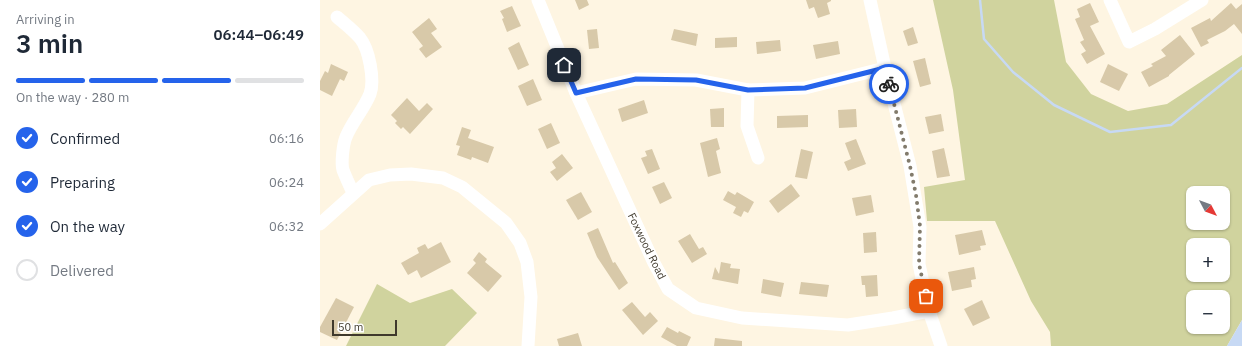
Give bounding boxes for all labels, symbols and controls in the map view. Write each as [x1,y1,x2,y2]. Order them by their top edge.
text: Arriving in [16,11,75,28]
text: 06:44–06:49 [214,25,304,44]
text: 3 min [16,26,83,60]
pin [547,48,581,82]
icon: home [553,54,575,76]
courier [869,64,909,104]
icon: bike [878,73,900,95]
text: On the way · 280 m [16,89,129,106]
icon: check [16,127,38,149]
text: Confirmed [50,129,120,148]
text: 06:16 [269,130,304,147]
icon: check [16,171,38,193]
text: Preparing [50,173,115,192]
text: 06:24 [269,174,304,191]
north arrow [1186,186,1230,230]
map controls [1186,186,1230,334]
street label: Foxwood Road [625,210,669,282]
icon: check [16,215,38,237]
text: On the way [50,217,125,236]
text: 06:32 [269,218,304,235]
button: + [1186,238,1230,282]
text: Delivered [50,261,114,280]
pin [909,279,943,313]
icon: bag [915,285,937,307]
button: − [1186,290,1230,334]
scale bar [332,318,397,337]
text: 50 m [338,320,363,334]

